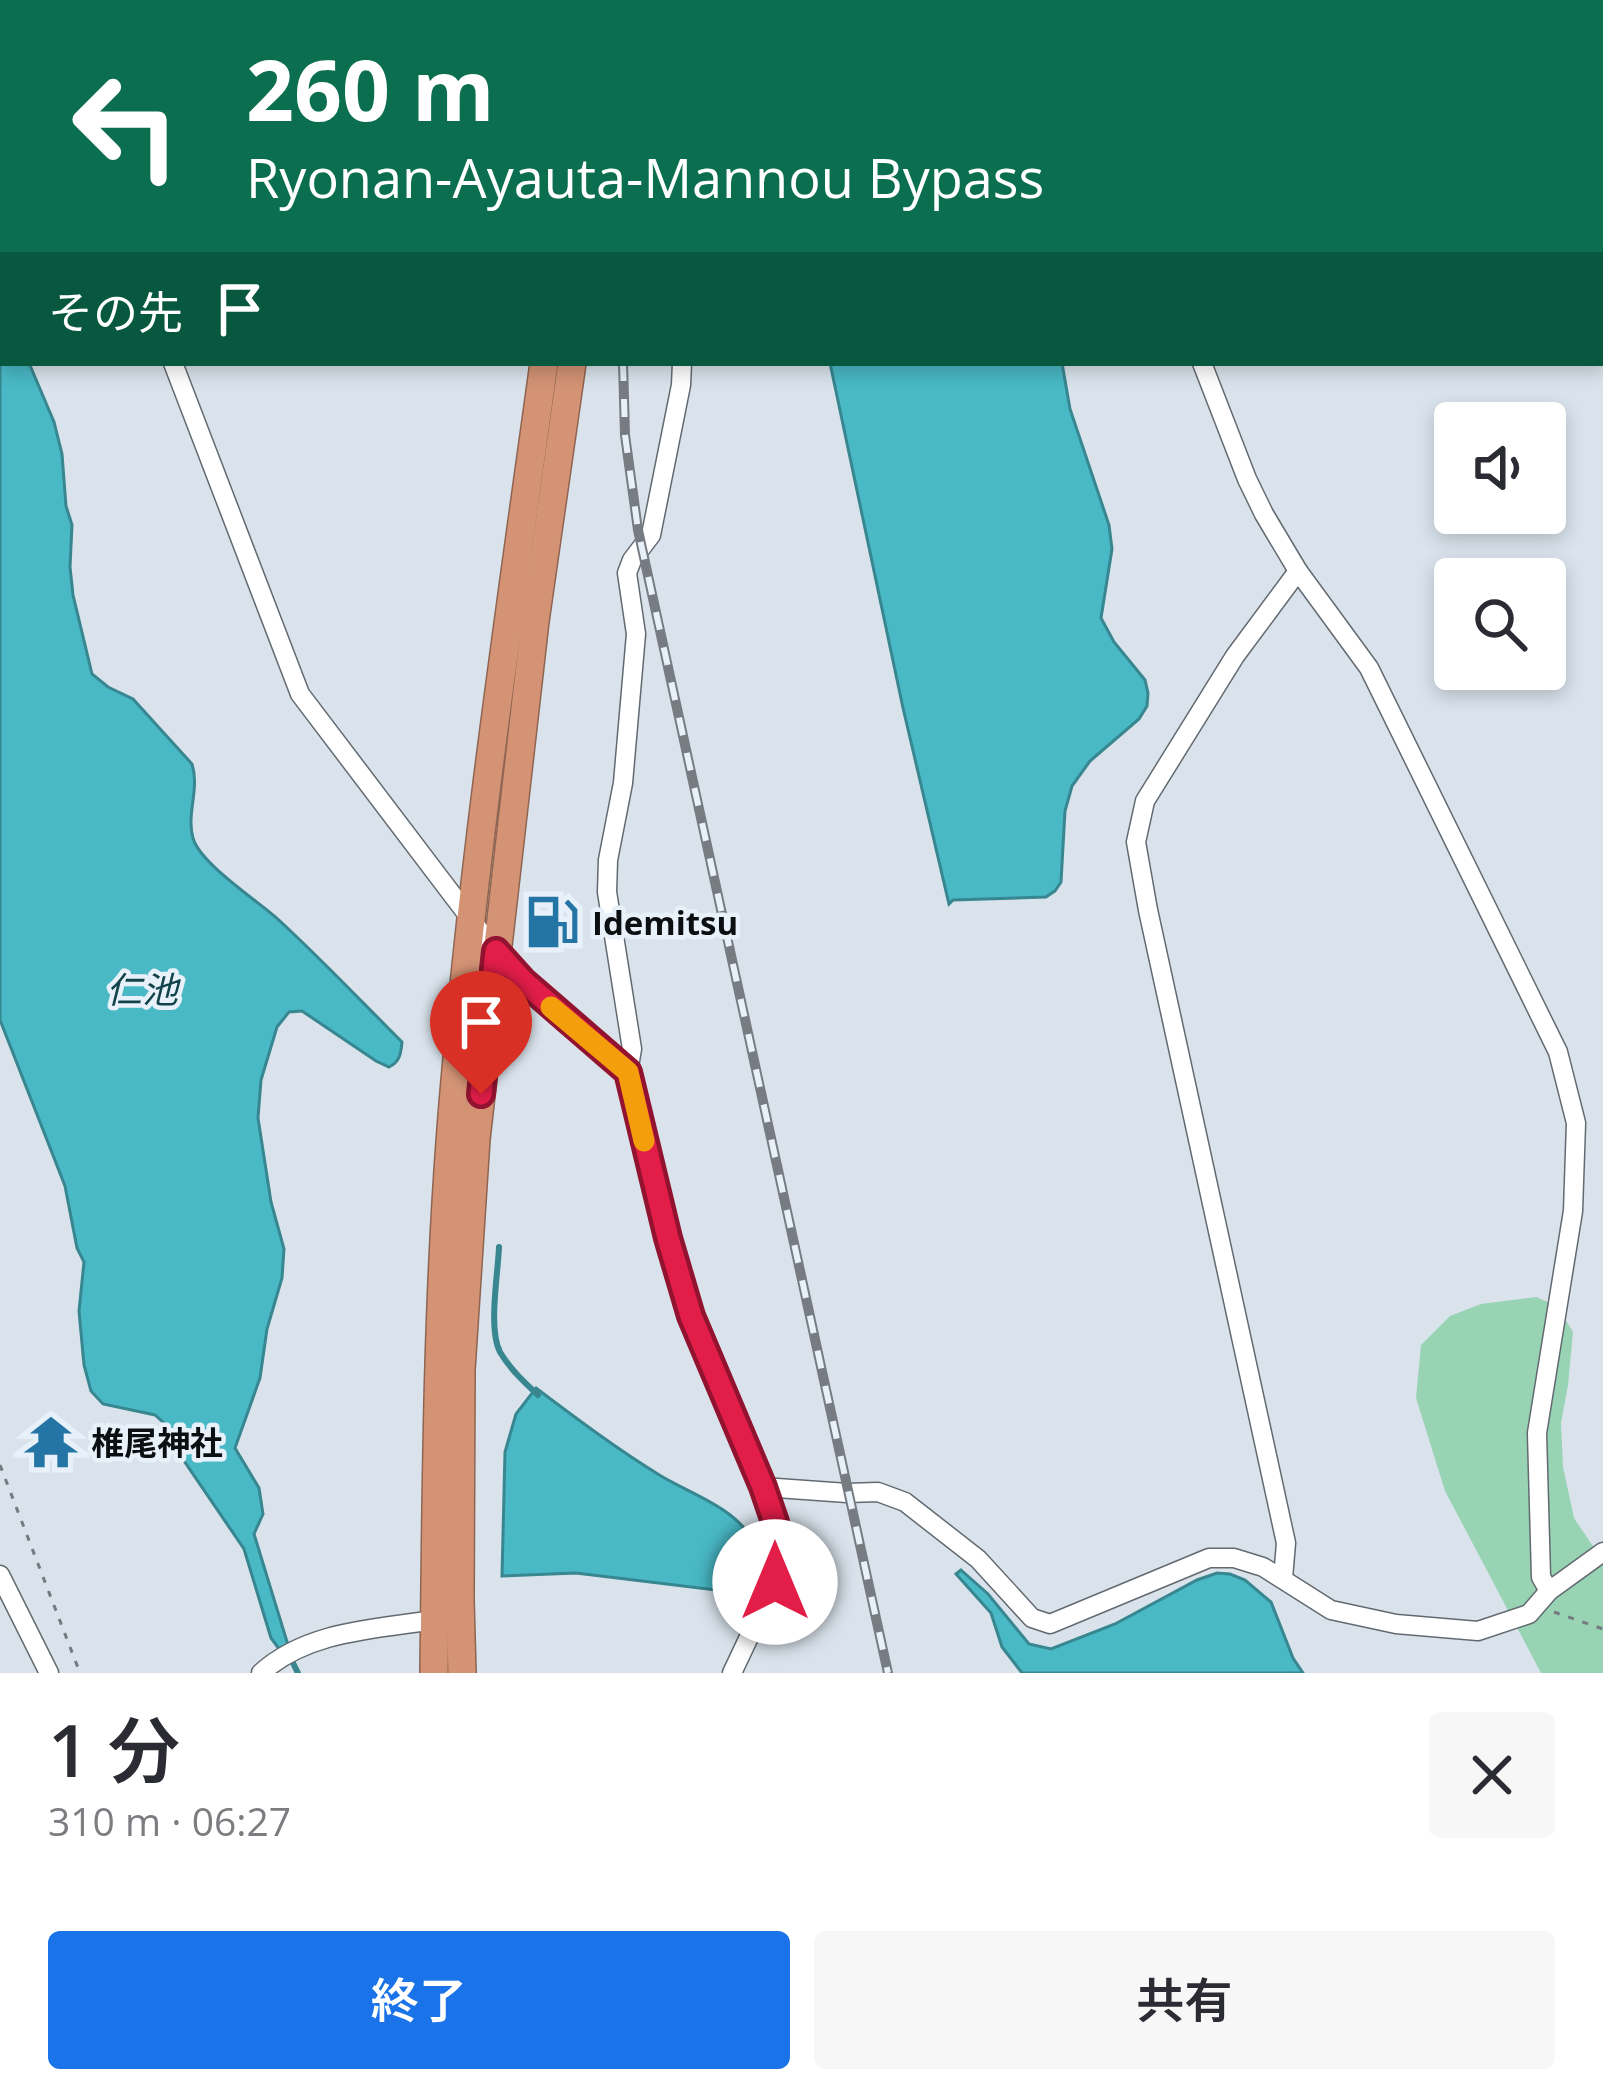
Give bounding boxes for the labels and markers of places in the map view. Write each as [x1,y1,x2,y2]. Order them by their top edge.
fuel station icon: Idemitsu [523,893,581,951]
place label: Idemitsu [592,900,738,945]
pin [430,971,532,1094]
temple icon: 椎尾神社 [22,1413,80,1471]
place label: 椎尾神社 [91,1420,223,1465]

